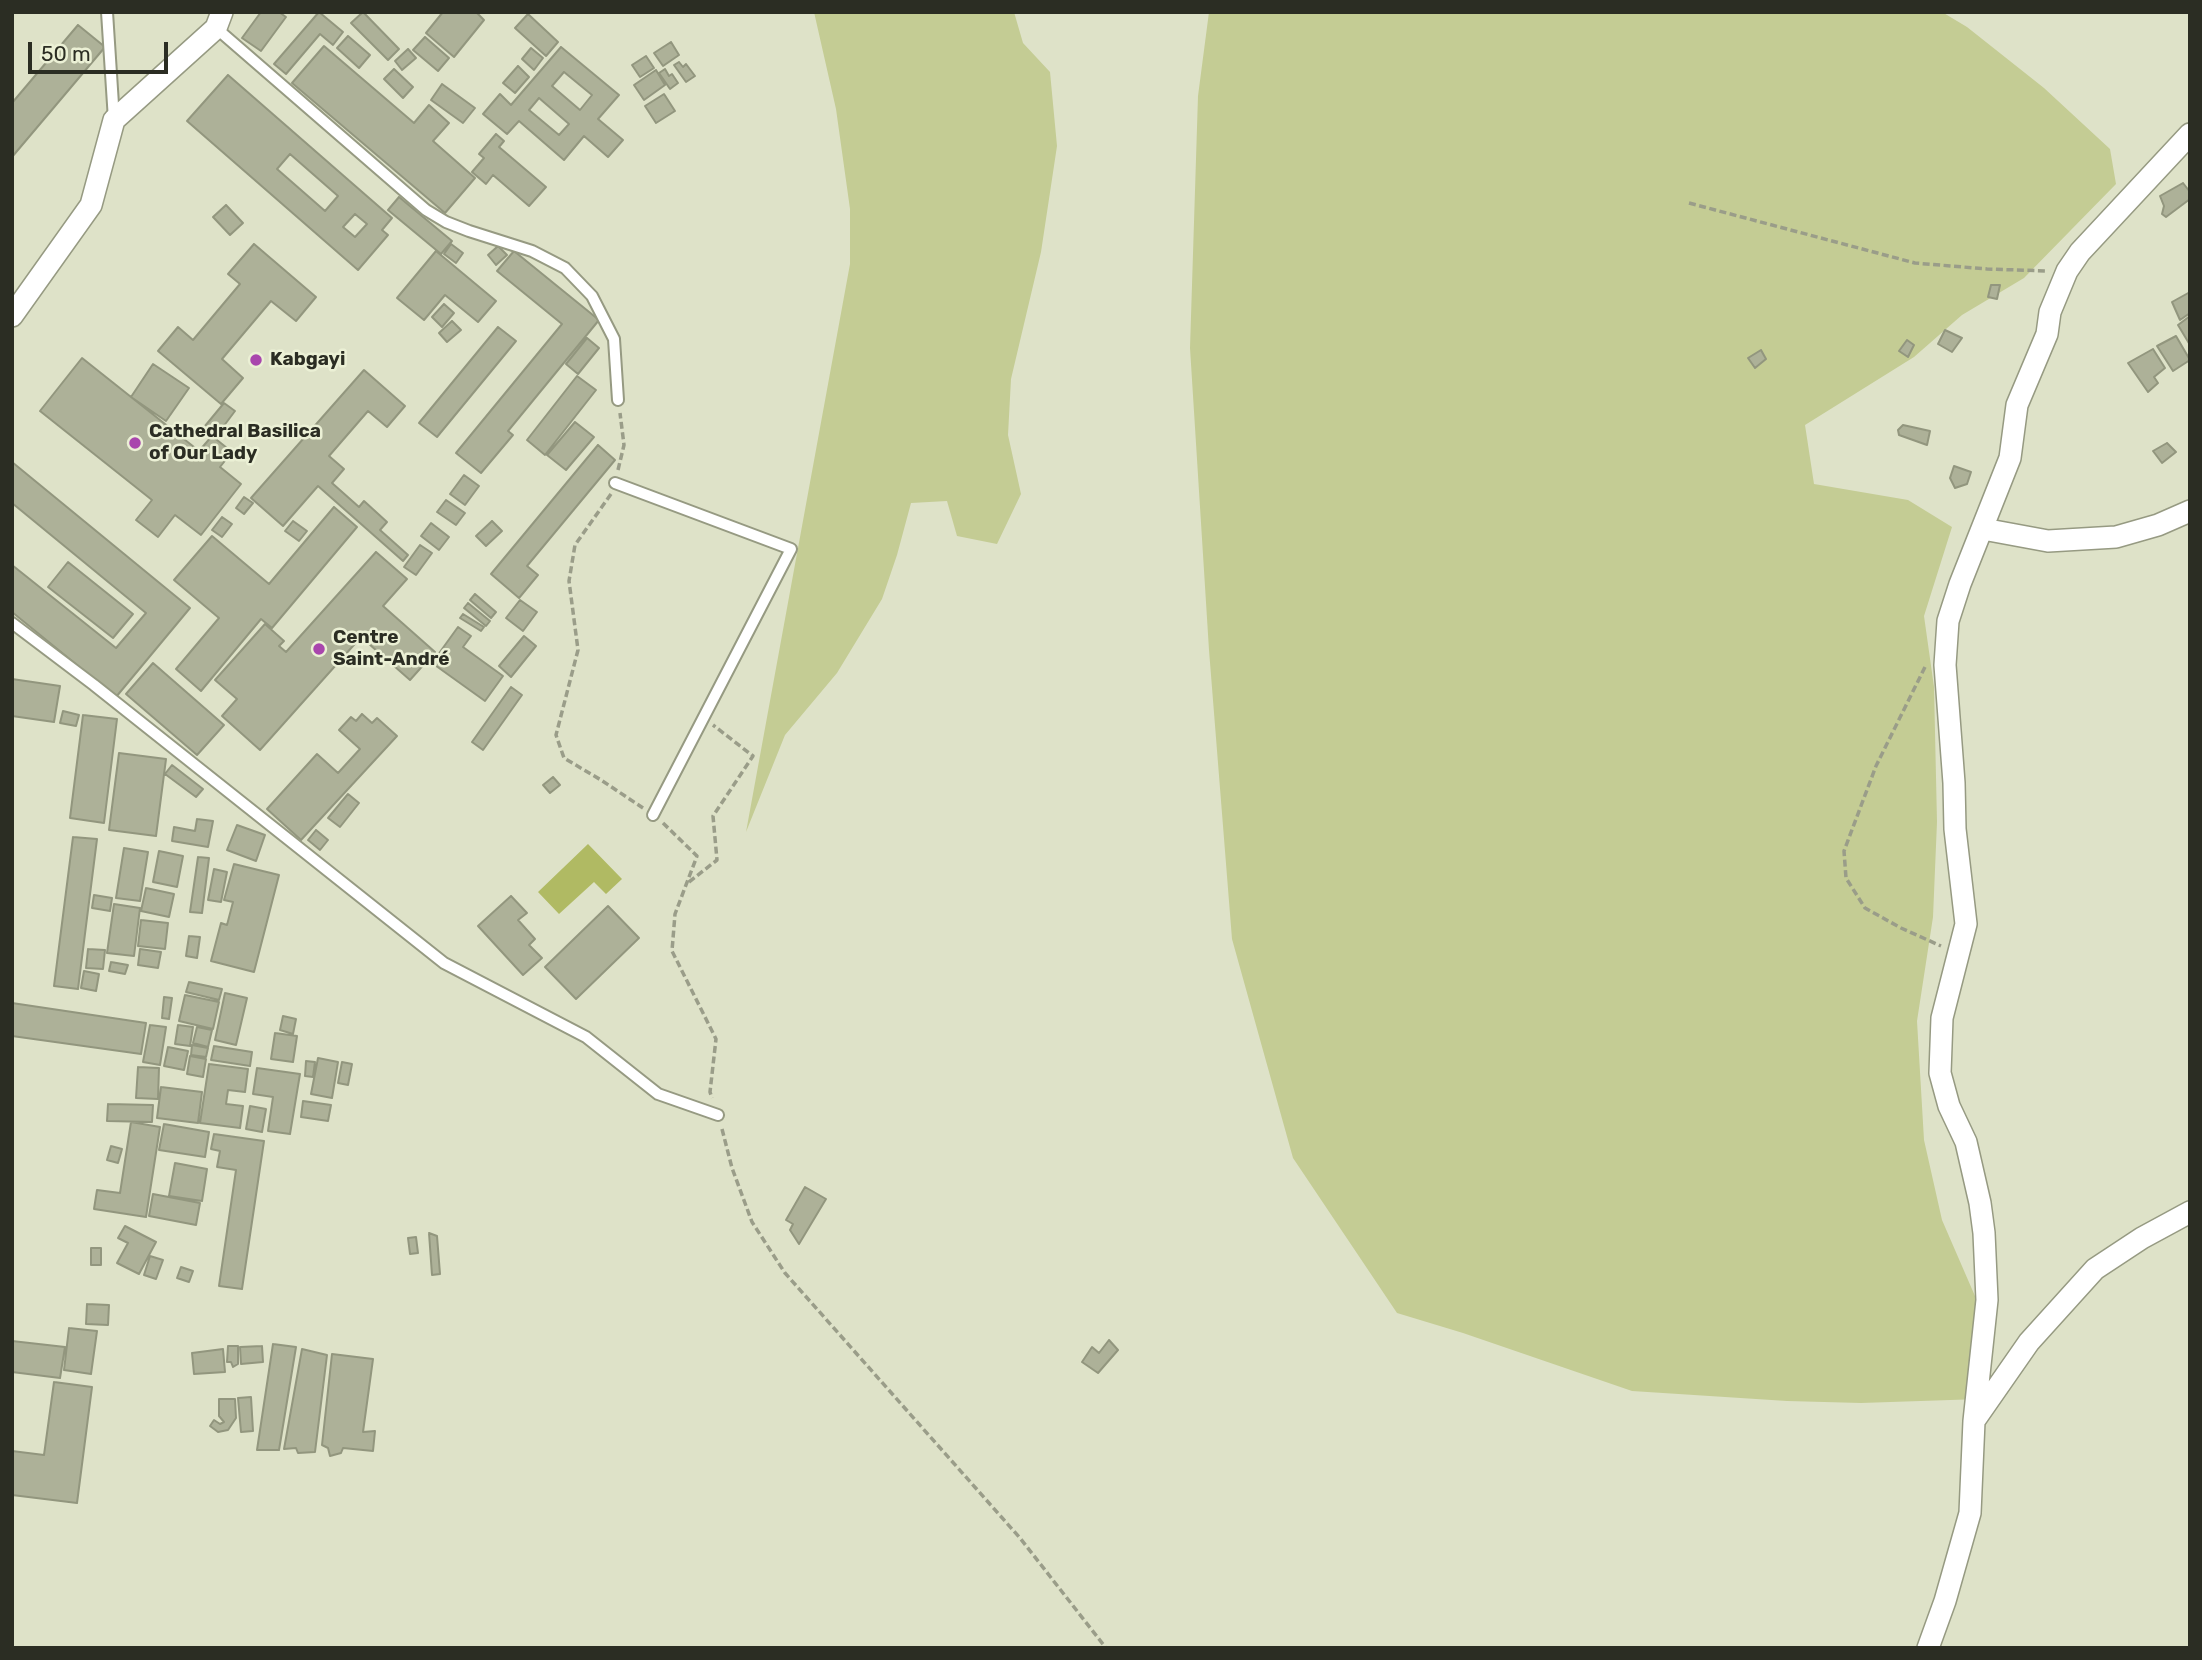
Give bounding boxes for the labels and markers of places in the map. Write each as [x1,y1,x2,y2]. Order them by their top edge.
place label: Kabgayi [270,349,345,371]
marker: Kabgayi [248,352,264,368]
place label: Cathedral Basilica of Our Lady [149,421,321,465]
marker: Cathedral Basilica of Our Lady [127,435,143,451]
place label: Centre Saint-André [333,627,449,671]
marker: Centre Saint-André [311,641,327,657]

